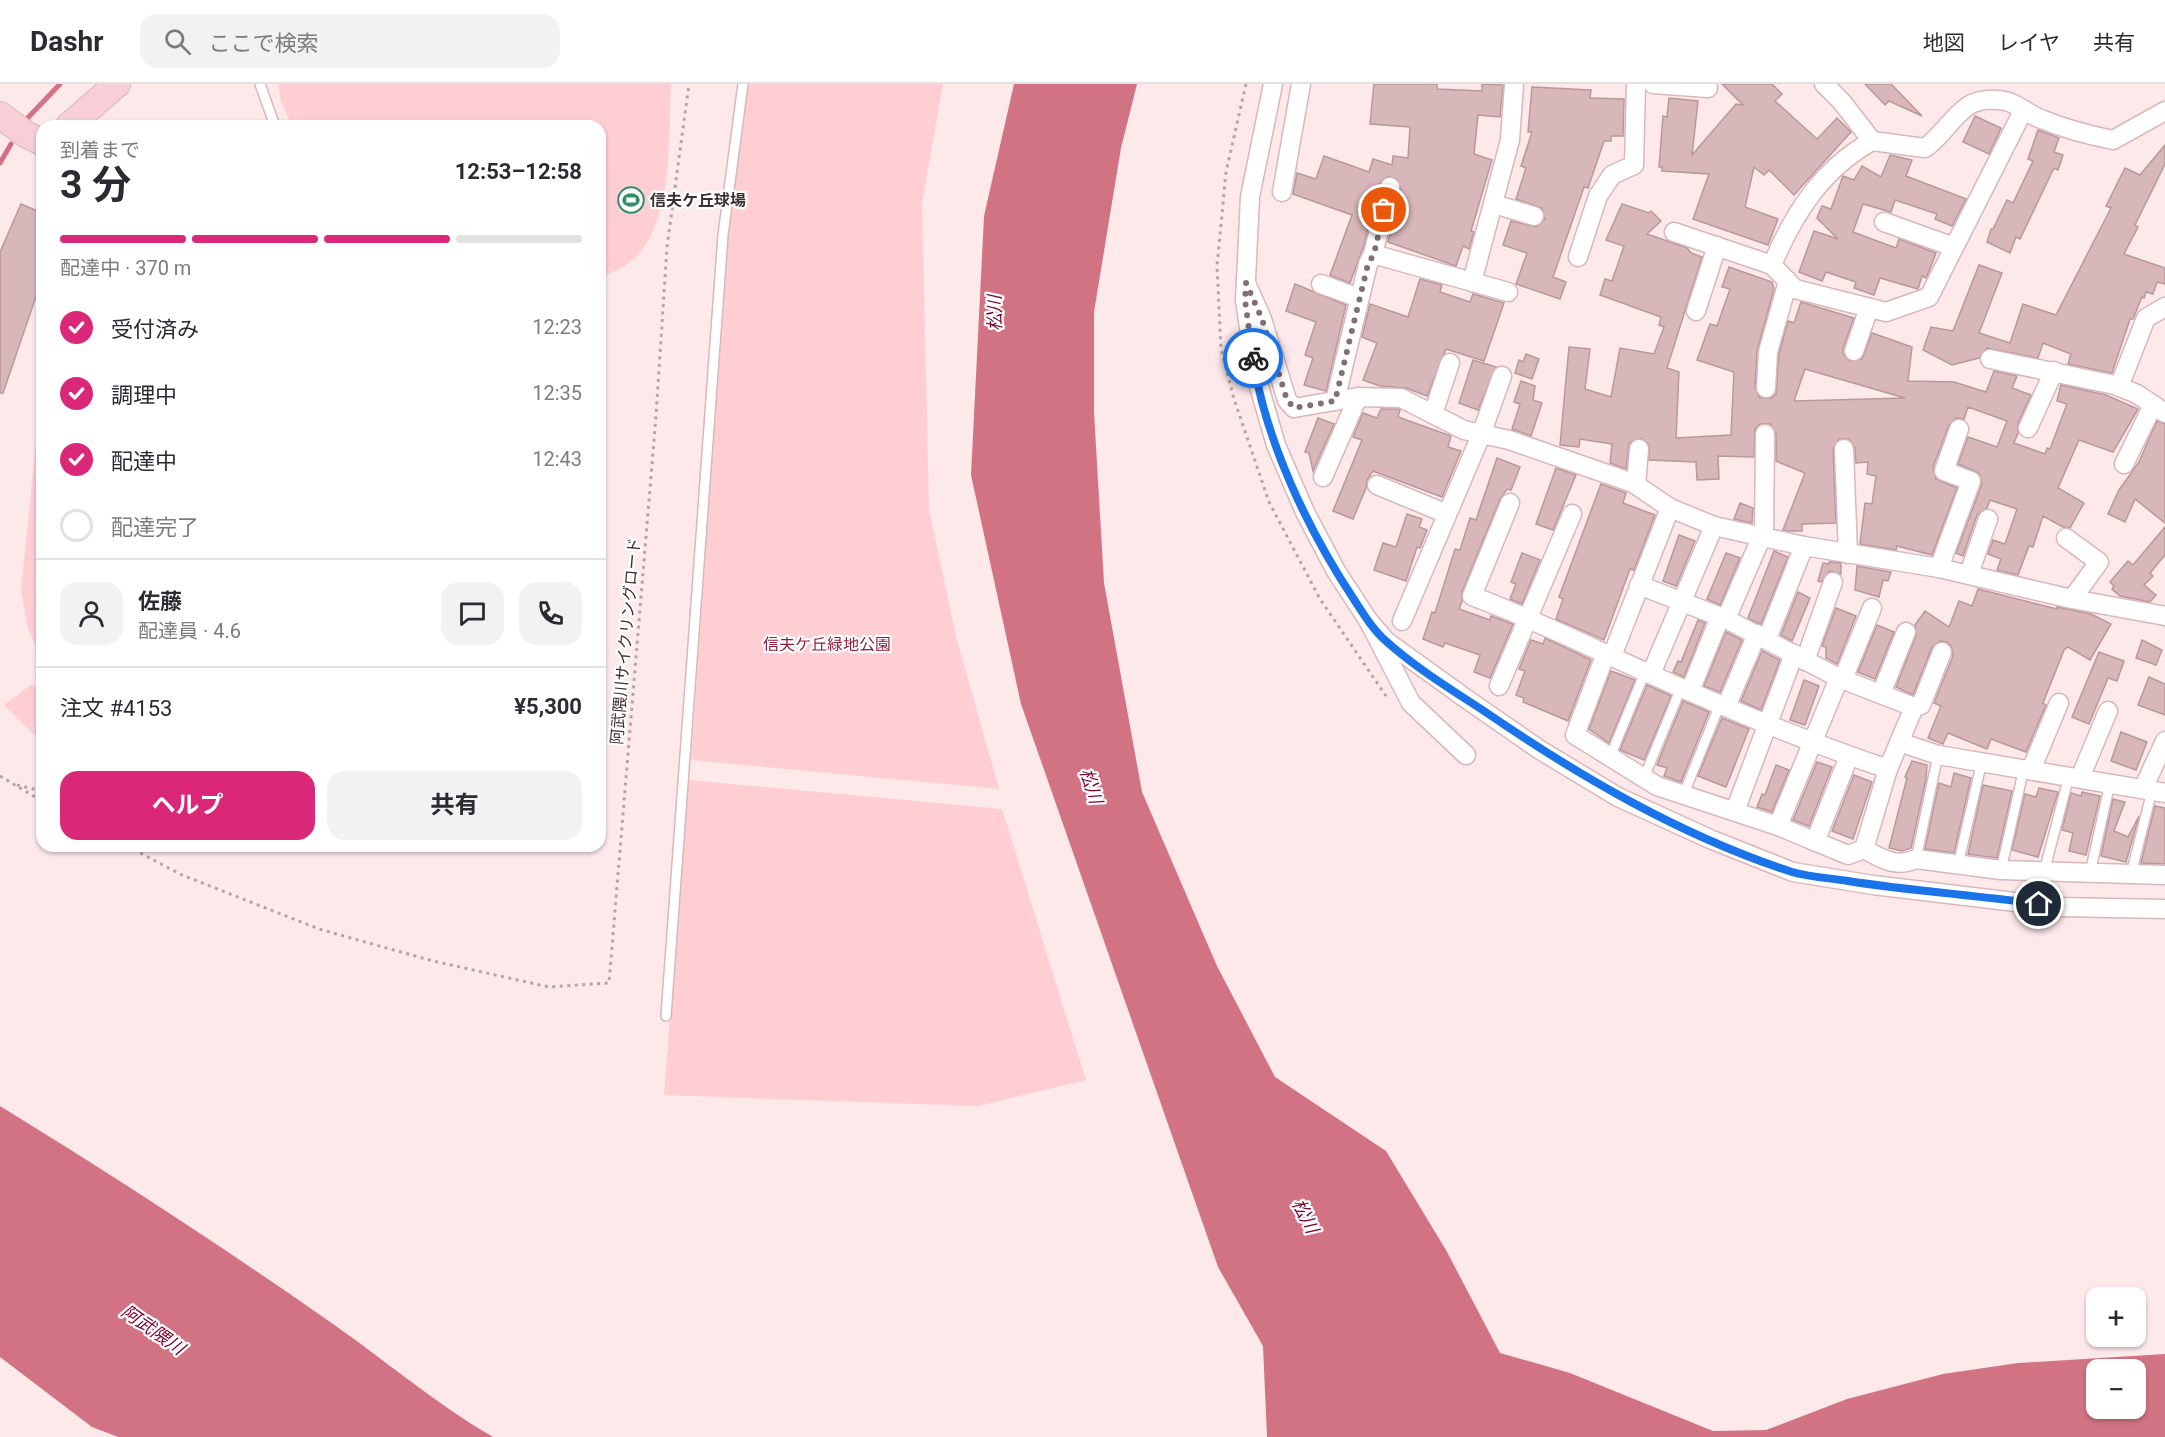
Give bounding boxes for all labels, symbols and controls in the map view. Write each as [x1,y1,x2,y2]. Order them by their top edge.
search box [140,14,560,68]
text: Dashr [30,25,104,58]
icon: search [161,25,194,58]
text: ここで検索 [209,31,319,56]
text: 地図 [1923,31,1965,55]
text: レイヤ [1998,31,2060,55]
text: 共有 [2093,31,2135,55]
text: 到着まで [60,138,140,162]
text: 12:53–12:58 [455,159,582,184]
text: 3 分 [60,162,131,208]
pin [1358,184,1409,235]
sports icon: 信夫ケ丘球場 [616,185,646,215]
place label: 信夫ケ丘球場 [649,191,746,210]
icon: bag [1367,193,1400,226]
text: 配達中 · 370 m [60,256,191,280]
water label: 松川 [984,293,1005,331]
icon: check [60,311,93,344]
text: 12:23 [532,315,582,339]
text: 受付済み [111,317,199,342]
courier [1223,328,1283,388]
icon: bike [1237,342,1270,375]
icon: check [60,377,93,410]
text: 12:35 [532,381,582,405]
text: 調理中 [111,383,177,408]
icon: check [60,443,93,476]
text: 12:43 [532,447,582,471]
text: 配達中 [111,449,177,474]
text: 配達完了 [111,515,199,540]
street label: 阿武隈川サイクリングロード [607,537,644,745]
button: person [60,582,123,645]
button: chat [441,582,504,645]
button: phone [519,582,582,645]
text: 佐藤 [138,589,182,614]
text: 配達員 · 4.6 [138,619,241,643]
park label: 信夫ケ丘緑地公園 [763,635,891,654]
text: ¥5,300 [514,694,582,719]
text: 注文 #4153 [60,696,172,721]
water label: 松川 [1076,765,1108,808]
button: ヘルプ [60,771,315,840]
button: 共有 [327,771,582,840]
pin [2013,878,2064,929]
icon: home [2022,887,2055,920]
water label: 松川 [1288,1195,1324,1238]
map controls [2086,1287,2146,1419]
button: + [2086,1287,2146,1347]
water label: 阿武隈川 [118,1300,190,1360]
button: − [2086,1359,2146,1419]

